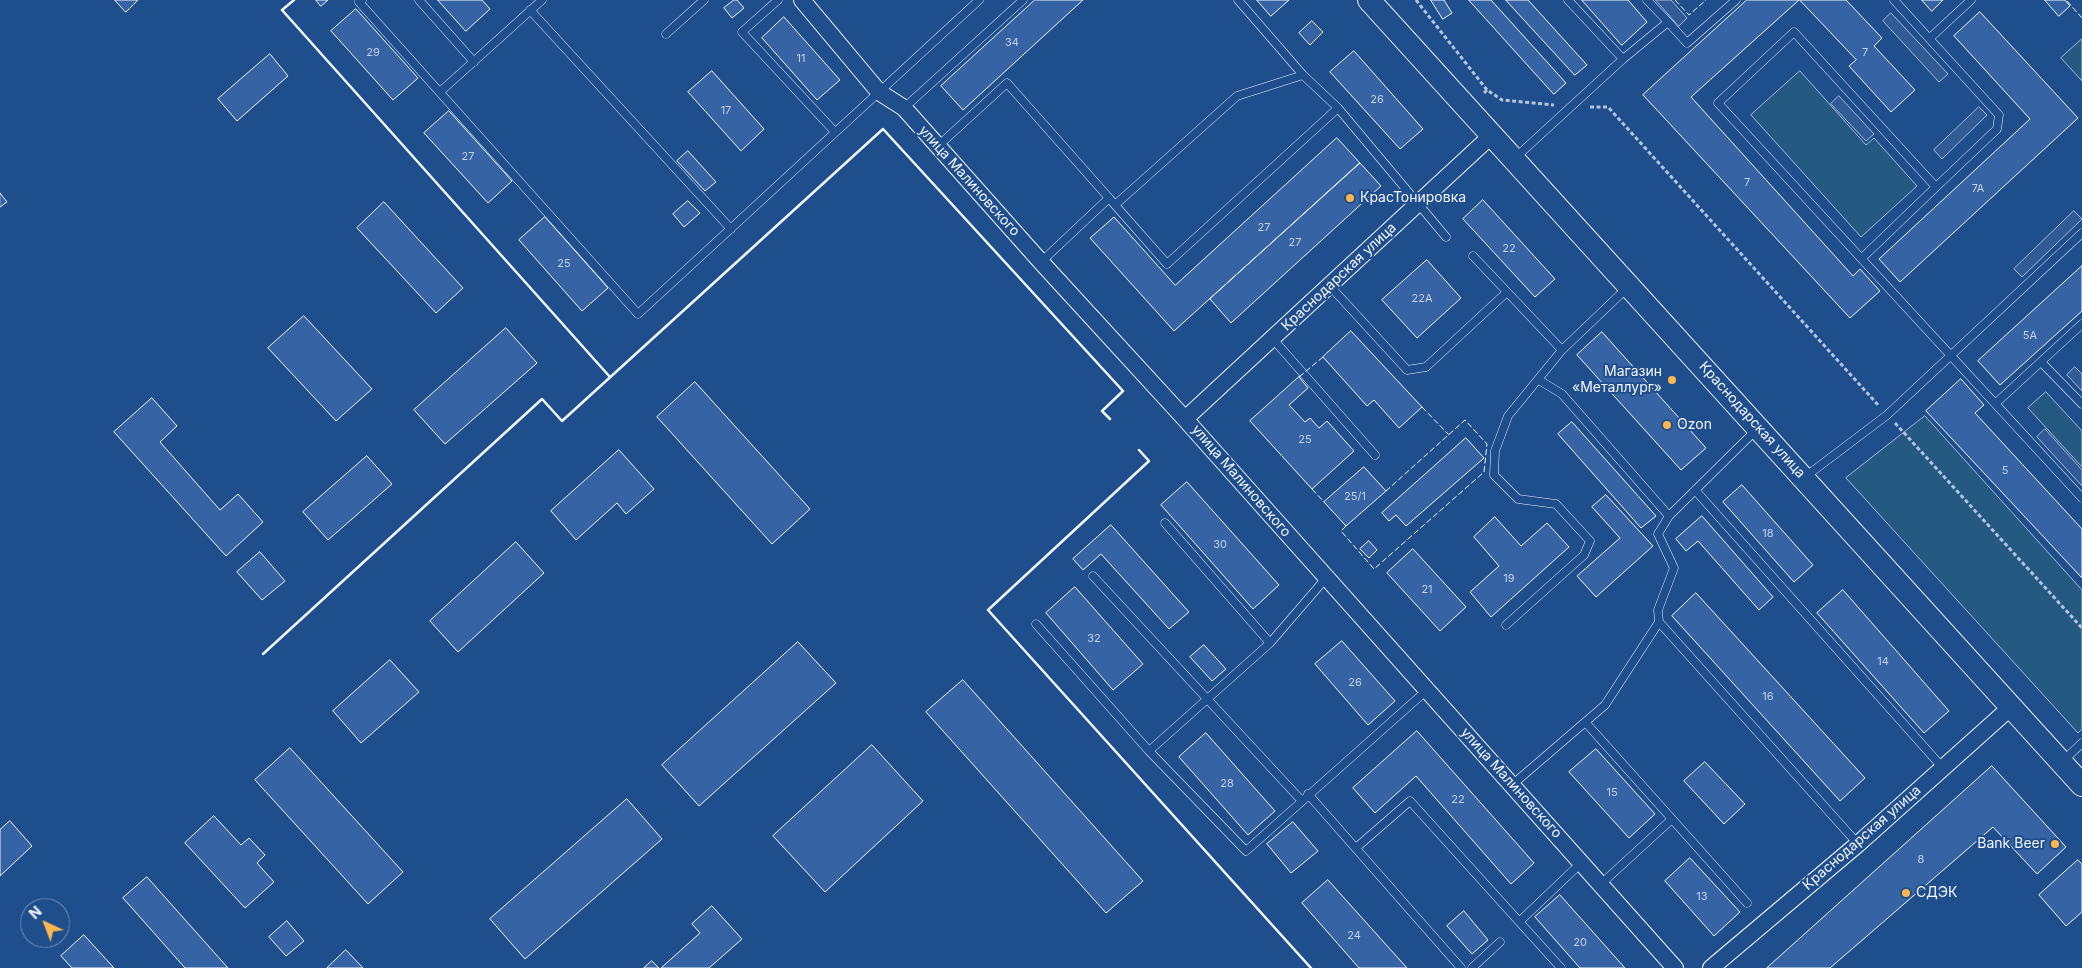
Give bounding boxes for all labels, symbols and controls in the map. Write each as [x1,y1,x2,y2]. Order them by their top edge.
house number: 34 [1005,36,1019,50]
house number: 29 [366,46,380,60]
house number: 7 [1862,46,1868,60]
house number: 11 [797,52,805,66]
house number: 26 [1370,93,1384,107]
house number: 17 [721,104,731,118]
street label: улица Малиновского [915,122,1023,240]
house number: 27 [462,150,474,164]
house number: 7 [1744,176,1750,190]
house number: 7А [1972,182,1984,196]
place label: КрасТонировка [1360,190,1466,206]
marker: КрасТонировка [1344,192,1356,204]
street label: Краснодарская улица [1278,219,1400,335]
house number: 27 [1258,221,1270,235]
house number: 27 [1289,236,1301,250]
house number: 22 [1502,242,1516,256]
house number: 25 [557,257,571,271]
house number: 22А [1411,292,1433,306]
house number: 5А [2023,329,2037,343]
street label: Краснодарская улица [1695,358,1809,482]
place label: Магазин «Металлург» [1572,364,1662,397]
marker: Магазин «Металлург» [1666,374,1678,386]
place label: Ozon [1677,417,1712,433]
marker: Ozon [1661,419,1673,431]
street label: улица Малиновского [1188,421,1294,541]
house number: 25 [1298,433,1312,447]
house number: 5 [2002,464,2008,478]
house number: 25/1 [1344,490,1366,504]
house number: 18 [1762,527,1774,541]
house number: 30 [1213,538,1227,552]
house number: 19 [1503,572,1515,586]
house number: 21 [1421,583,1433,597]
house number: 32 [1087,632,1101,646]
house number: 14 [1877,655,1889,669]
house number: 26 [1348,676,1362,690]
house number: 16 [1762,690,1774,704]
street label: улица Малиновского [1457,724,1565,842]
house number: 28 [1220,777,1234,791]
street label: Краснодарская улица [1800,782,1924,894]
house number: 15 [1606,786,1618,800]
house number: 22 [1451,793,1465,807]
place label: Bank Beer [1977,836,2045,852]
marker: Bank Beer [2049,838,2061,850]
house number: 8 [1918,853,1924,867]
place label: СДЭК [1916,885,1957,901]
marker: СДЭК [1900,887,1912,899]
house number: 13 [1696,890,1708,904]
north arrow [20,898,70,948]
text: N [25,903,45,922]
house number: 24 [1347,929,1361,943]
house number: 20 [1573,936,1587,950]

